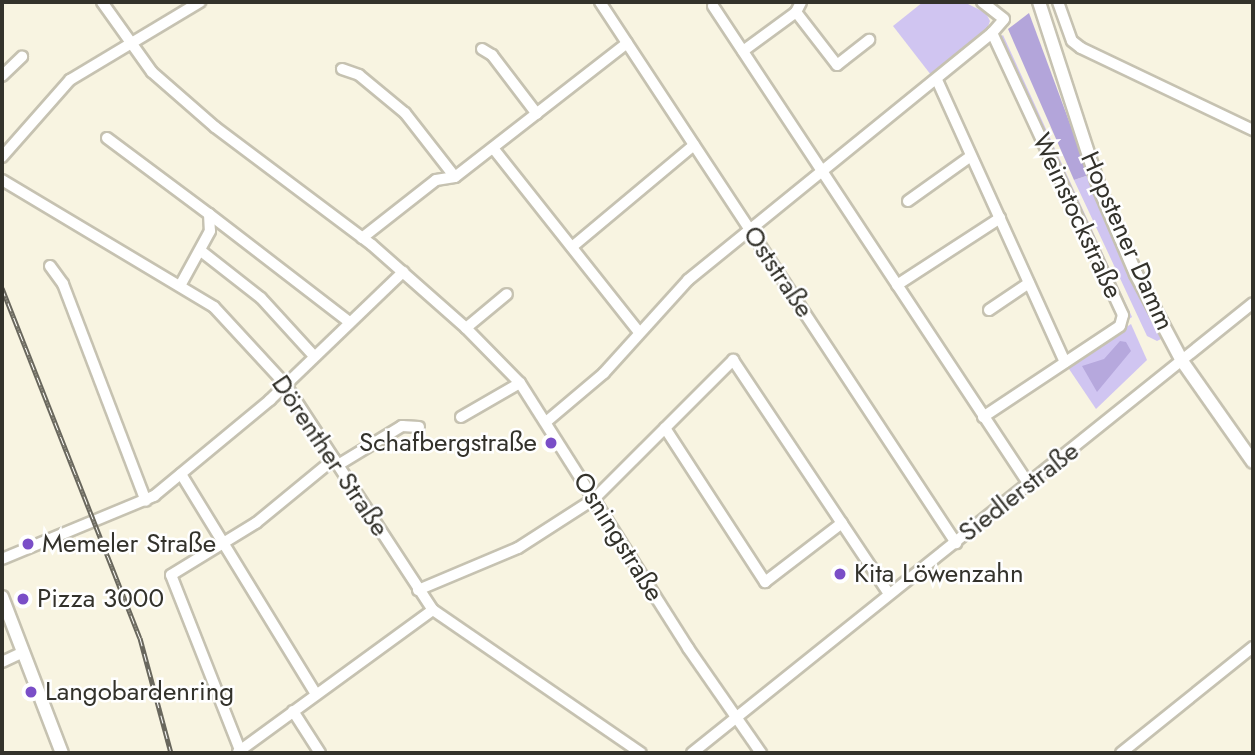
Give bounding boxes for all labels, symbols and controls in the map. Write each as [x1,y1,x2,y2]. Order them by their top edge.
street label: Weinstockstraße [1025,129,1129,303]
street label: Hopstener Damm [1074,147,1180,335]
street label: Oststraße [736,220,820,324]
street label: Dörenther Straße [265,370,395,542]
place label: Schafbergstraße [359,427,537,459]
marker: Schafbergstraße [543,435,559,451]
street label: Siedlerstraße [953,435,1085,549]
street label: Osningstraße [566,467,670,607]
place label: Memeler Straße [42,528,216,560]
marker: Memeler Straße [20,536,36,552]
place label: Kita Löwenzahn [854,558,1024,590]
marker: Kita Löwenzahn [832,566,848,582]
place label: Pizza 3000 [37,583,164,615]
marker: Pizza 3000 [15,591,31,607]
place label: Langobardenring [45,676,234,708]
marker: Langobardenring [23,684,39,700]

